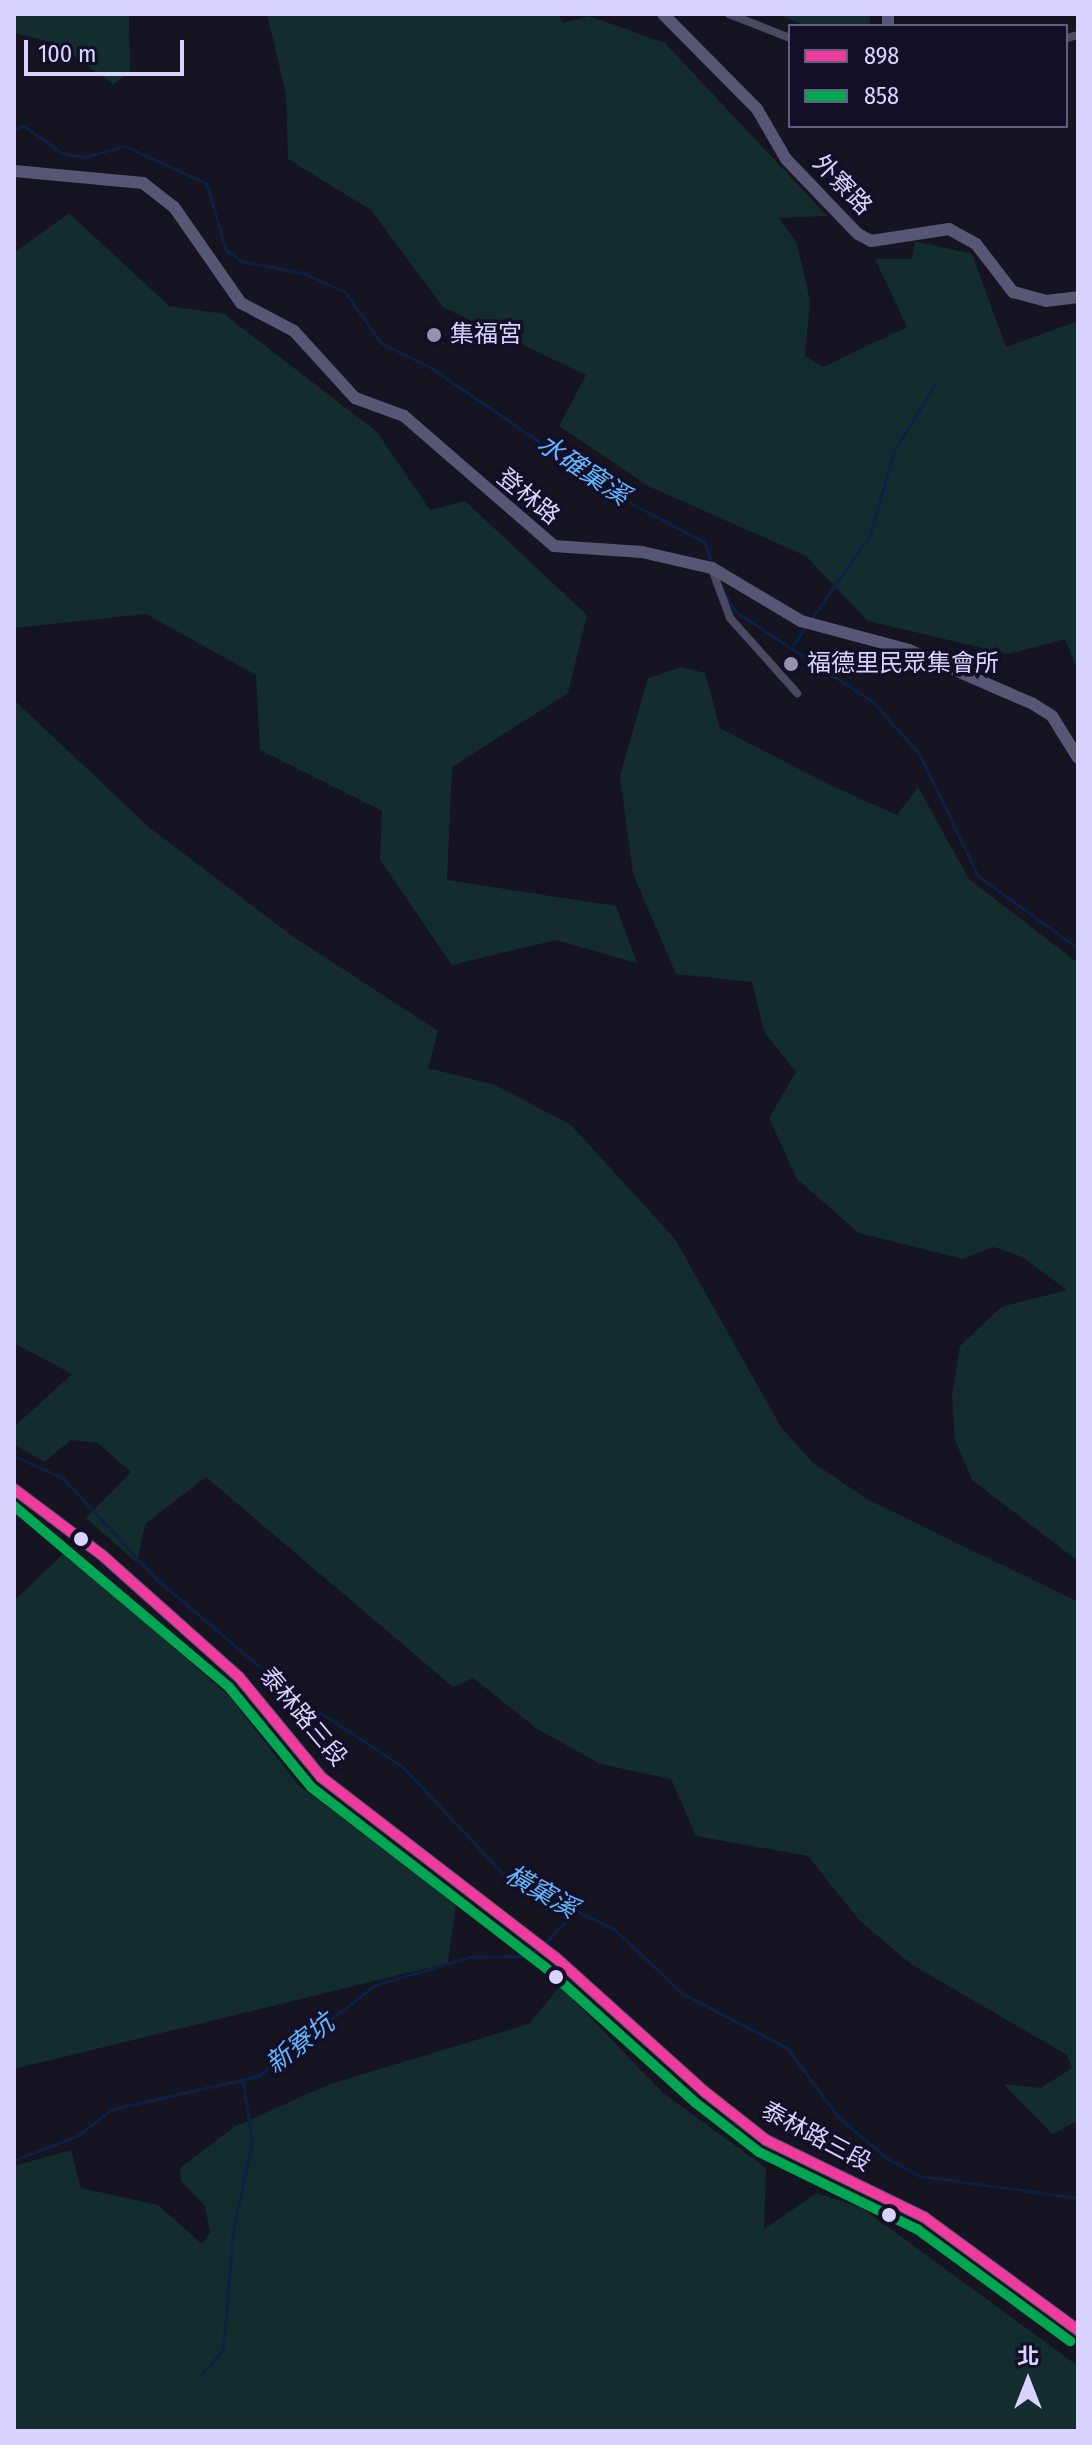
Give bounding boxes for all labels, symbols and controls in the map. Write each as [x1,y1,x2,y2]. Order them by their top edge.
scale bar [28,24,188,74]
legend [788,24,1068,128]
text: 100 m [38,40,96,68]
text: 898 [864,42,899,70]
text: 858 [864,82,899,110]
street label: 外寮路 [807,149,877,221]
place label: 集福宮 [450,321,522,349]
marker: 集福宮 [425,326,443,344]
water label: 水確窠溪 [531,428,635,512]
street label: 登林路 [491,463,565,531]
place label: 福德里民眾集會所 [807,650,999,678]
marker: 福德里民眾集會所 [782,655,800,673]
unlabelled marker [73,1531,89,1547]
street label: 泰林路三段 [253,1662,353,1772]
water label: 橫窠溪 [499,1859,583,1925]
unlabelled marker [548,1969,564,1985]
water label: 新寮坑 [260,2008,340,2080]
street label: 泰林路三段 [756,2096,876,2178]
unlabelled marker [881,2207,897,2223]
north arrow [988,2341,1068,2421]
text: 北 [1017,2343,1039,2370]

